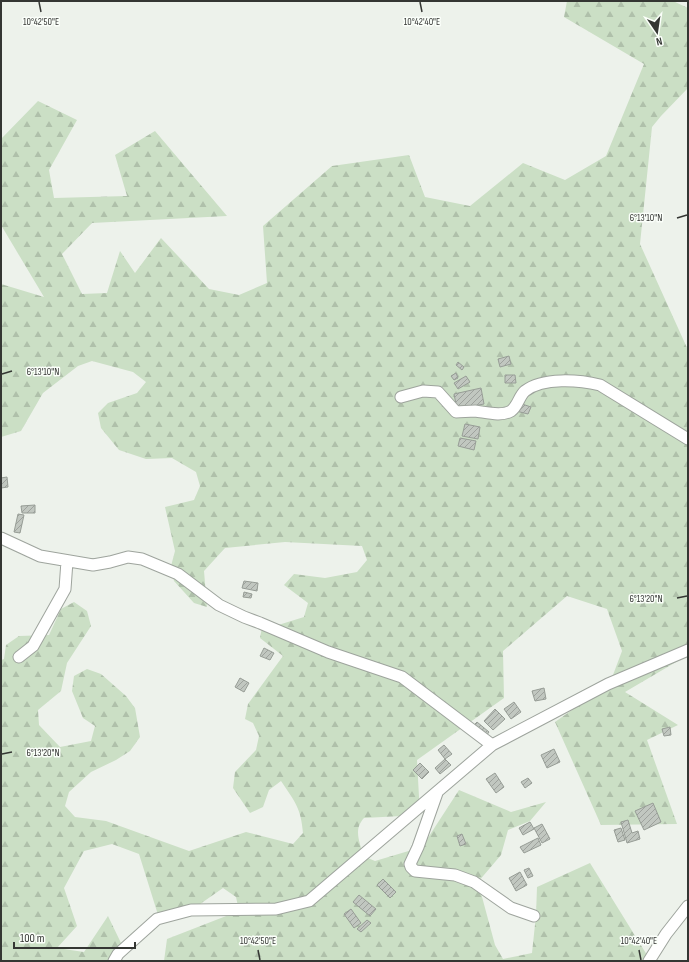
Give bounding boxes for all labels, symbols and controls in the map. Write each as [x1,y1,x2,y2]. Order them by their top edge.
north arrow [637,12,677,52]
text: 10°42'50"E [23,16,59,28]
text: 10°42'40"E [404,16,440,28]
text: N [655,34,663,48]
text: 6°13'10"N [630,212,662,224]
text: 6°13'10"N [27,366,59,378]
text: 6°13'20"N [629,593,663,605]
text: 6°13'20"N [26,747,60,759]
scale bar [14,924,135,950]
text: 100 m [20,931,45,946]
text: 10°42'50"E [240,935,276,947]
text: 10°42'40"E [621,935,657,947]

